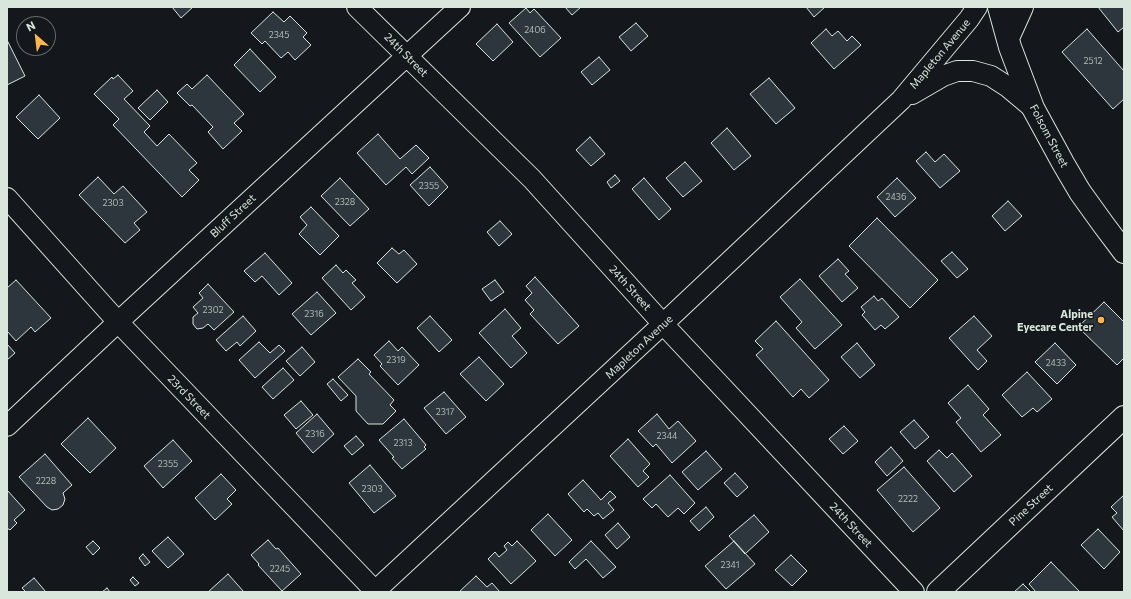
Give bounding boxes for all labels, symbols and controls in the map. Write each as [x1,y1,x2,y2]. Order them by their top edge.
north arrow [16,16,56,56]
street label: Mapleton Avenue [907,16,973,92]
text: N [24,18,37,34]
house number: 2406 [524,25,546,35]
house number: 2345 [269,30,289,40]
street label: 24th Street [381,30,431,80]
house number: 2512 [1084,56,1102,66]
street label: Folsom Street [1027,102,1071,170]
house number: 2355 [419,181,439,191]
street label: Bluff Street [207,192,259,240]
house number: 2436 [886,192,906,202]
house number: 2328 [335,197,355,207]
house number: 2303 [102,198,124,208]
street label: 24th Street [606,263,654,313]
house number: 2302 [203,305,223,315]
place label: Alpine Eyecare Center [1017,307,1093,333]
house number: 2316 [304,309,324,319]
street label: Mapleton Avenue [603,312,675,382]
marker: Alpine Eyecare Center [1096,315,1106,325]
house number: 2319 [386,355,406,365]
house number: 2433 [1046,358,1066,368]
street label: 23rd Street [165,372,213,422]
house number: 2317 [436,407,454,417]
house number: 2316 [305,429,325,439]
house number: 2344 [657,431,677,441]
house number: 2313 [393,438,413,448]
house number: 2355 [158,459,178,469]
house number: 2228 [36,476,56,486]
street label: Pine Street [1006,481,1056,529]
house number: 2303 [361,484,383,494]
house number: 2222 [898,494,918,504]
street label: 24th Street [827,500,875,550]
house number: 2341 [720,560,740,570]
house number: 2245 [270,564,290,574]

